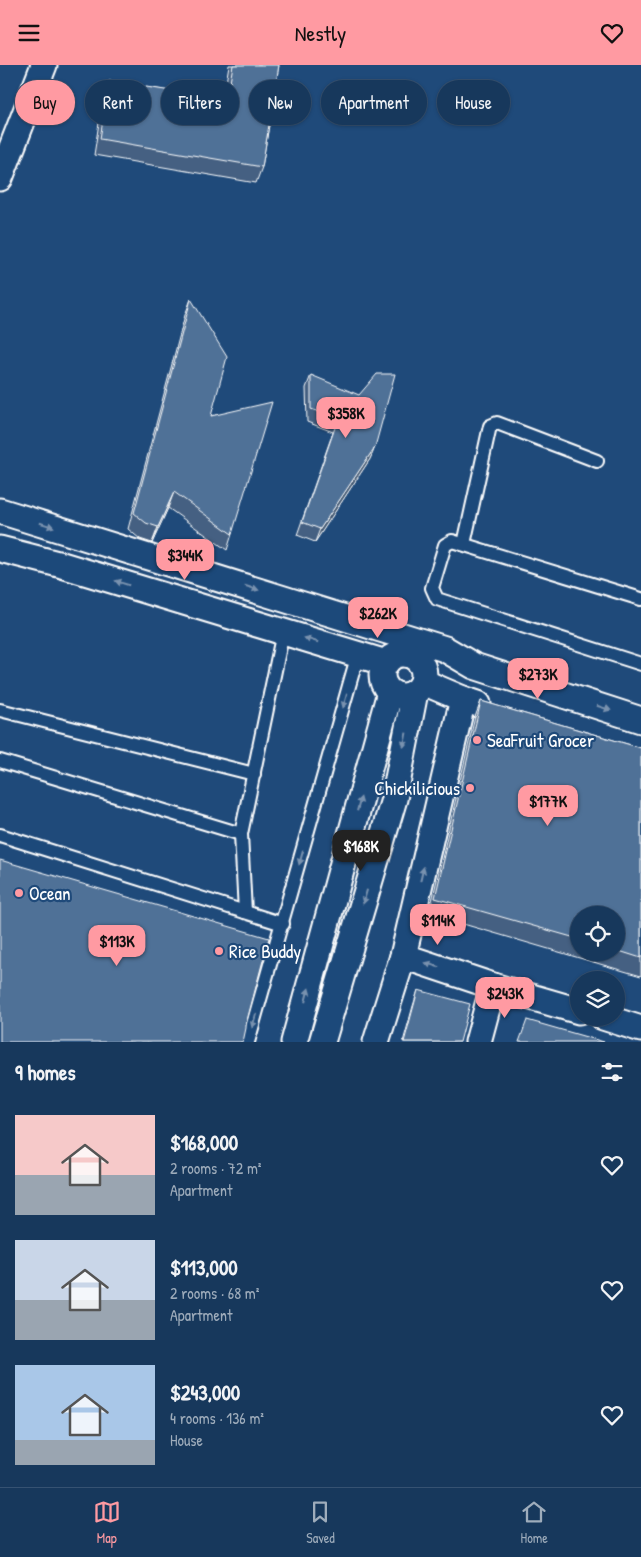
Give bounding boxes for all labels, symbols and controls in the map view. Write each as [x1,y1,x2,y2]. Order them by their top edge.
text: Nestly [295,18,346,48]
icon: menu [15,19,43,47]
icon: heart [598,19,626,47]
chip: Buy [15,80,75,125]
chip: Rent [85,80,151,125]
chip: Filters [161,80,239,125]
chip: New [249,80,311,125]
chip: Apartment [321,80,427,125]
chip: House [437,80,510,125]
pin: $358K [311,397,381,439]
text: $358K [327,402,365,424]
one-way arrow [39,521,54,529]
pin: $344K [150,539,220,581]
text: $344K [167,544,203,566]
one-way arrow [114,579,129,587]
one-way arrow [245,585,260,593]
pin: $262K [343,597,413,639]
text: $262K [359,602,397,624]
one-way arrow [304,636,319,644]
pin: $273K [503,657,573,700]
text: $273K [518,663,558,685]
one-way arrow [340,694,348,709]
one-way arrow [597,704,612,712]
place label: SeaFruit Grocer [487,727,595,753]
one-way arrow [401,733,409,749]
marker: SeaFruit Grocer [471,734,483,746]
place label: Chickilicious [374,775,460,801]
marker: Chickilicious [464,782,476,794]
pin: $177K [513,785,583,827]
text: $177K [529,790,567,812]
one-way arrow [355,797,363,812]
pin: $168K [326,829,396,872]
text: $168K [343,835,379,857]
one-way arrow [297,850,305,865]
one-way arrow [418,867,426,882]
place label: Ocean [29,880,71,906]
marker: Ocean [13,887,25,899]
one-way arrow [360,890,368,905]
pin: $114K [403,903,473,946]
map controls [570,906,625,1026]
button: locate [570,906,625,961]
text: $114K [421,909,455,931]
pin: $113K [82,925,152,967]
text: $113K [99,930,135,952]
place label: Rice Buddy [229,938,301,964]
marker: Rice Buddy [213,945,225,957]
one-way arrow [424,961,439,969]
button: layers [570,971,625,1026]
pin: $243K [470,977,540,1019]
text: $243K [486,982,524,1004]
one-way arrow [303,987,311,1003]
one-way arrow [250,1014,258,1029]
text: 9 homes [15,1058,76,1087]
icon: filters [598,1058,626,1086]
text: $168,000 [170,1128,238,1157]
icon: home [55,1135,115,1195]
icon: heart [598,1151,626,1179]
text: 2 rooms · 72 m² [170,1157,261,1179]
text: Apartment [170,1179,233,1201]
text: $113,000 [170,1253,238,1282]
icon: home [55,1260,115,1320]
icon: heart [598,1276,626,1304]
text: 2 rooms · 68 m² [170,1282,259,1304]
text: Apartment [170,1304,233,1326]
text: $243,000 [170,1378,240,1407]
icon: home [55,1385,115,1445]
icon: heart [598,1401,626,1429]
text: 4 rooms · 136 m² [170,1407,264,1429]
text: House [170,1429,203,1451]
tab: Map [93,1498,121,1547]
tab: Saved [306,1498,335,1547]
tab: Home [520,1498,548,1547]

